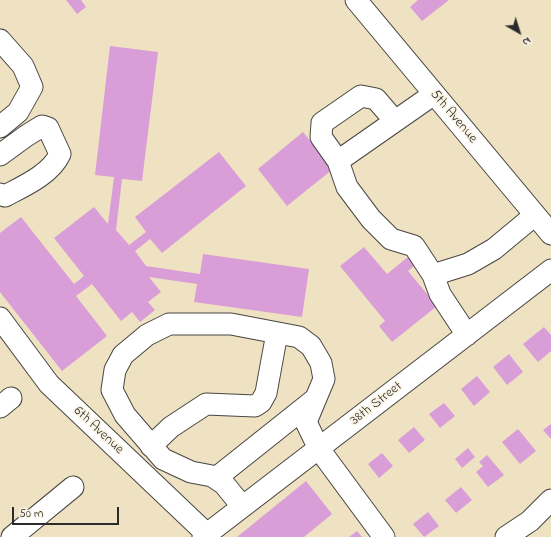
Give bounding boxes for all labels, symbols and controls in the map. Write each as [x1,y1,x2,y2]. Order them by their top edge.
north arrow [499,12,539,52]
text: N [519,33,534,50]
street label: 5th Avenue [426,87,480,147]
street label: 38th Street [348,379,406,429]
street label: 6th Avenue [69,403,127,459]
scale bar [14,499,121,525]
text: 50 m [19,505,43,523]

